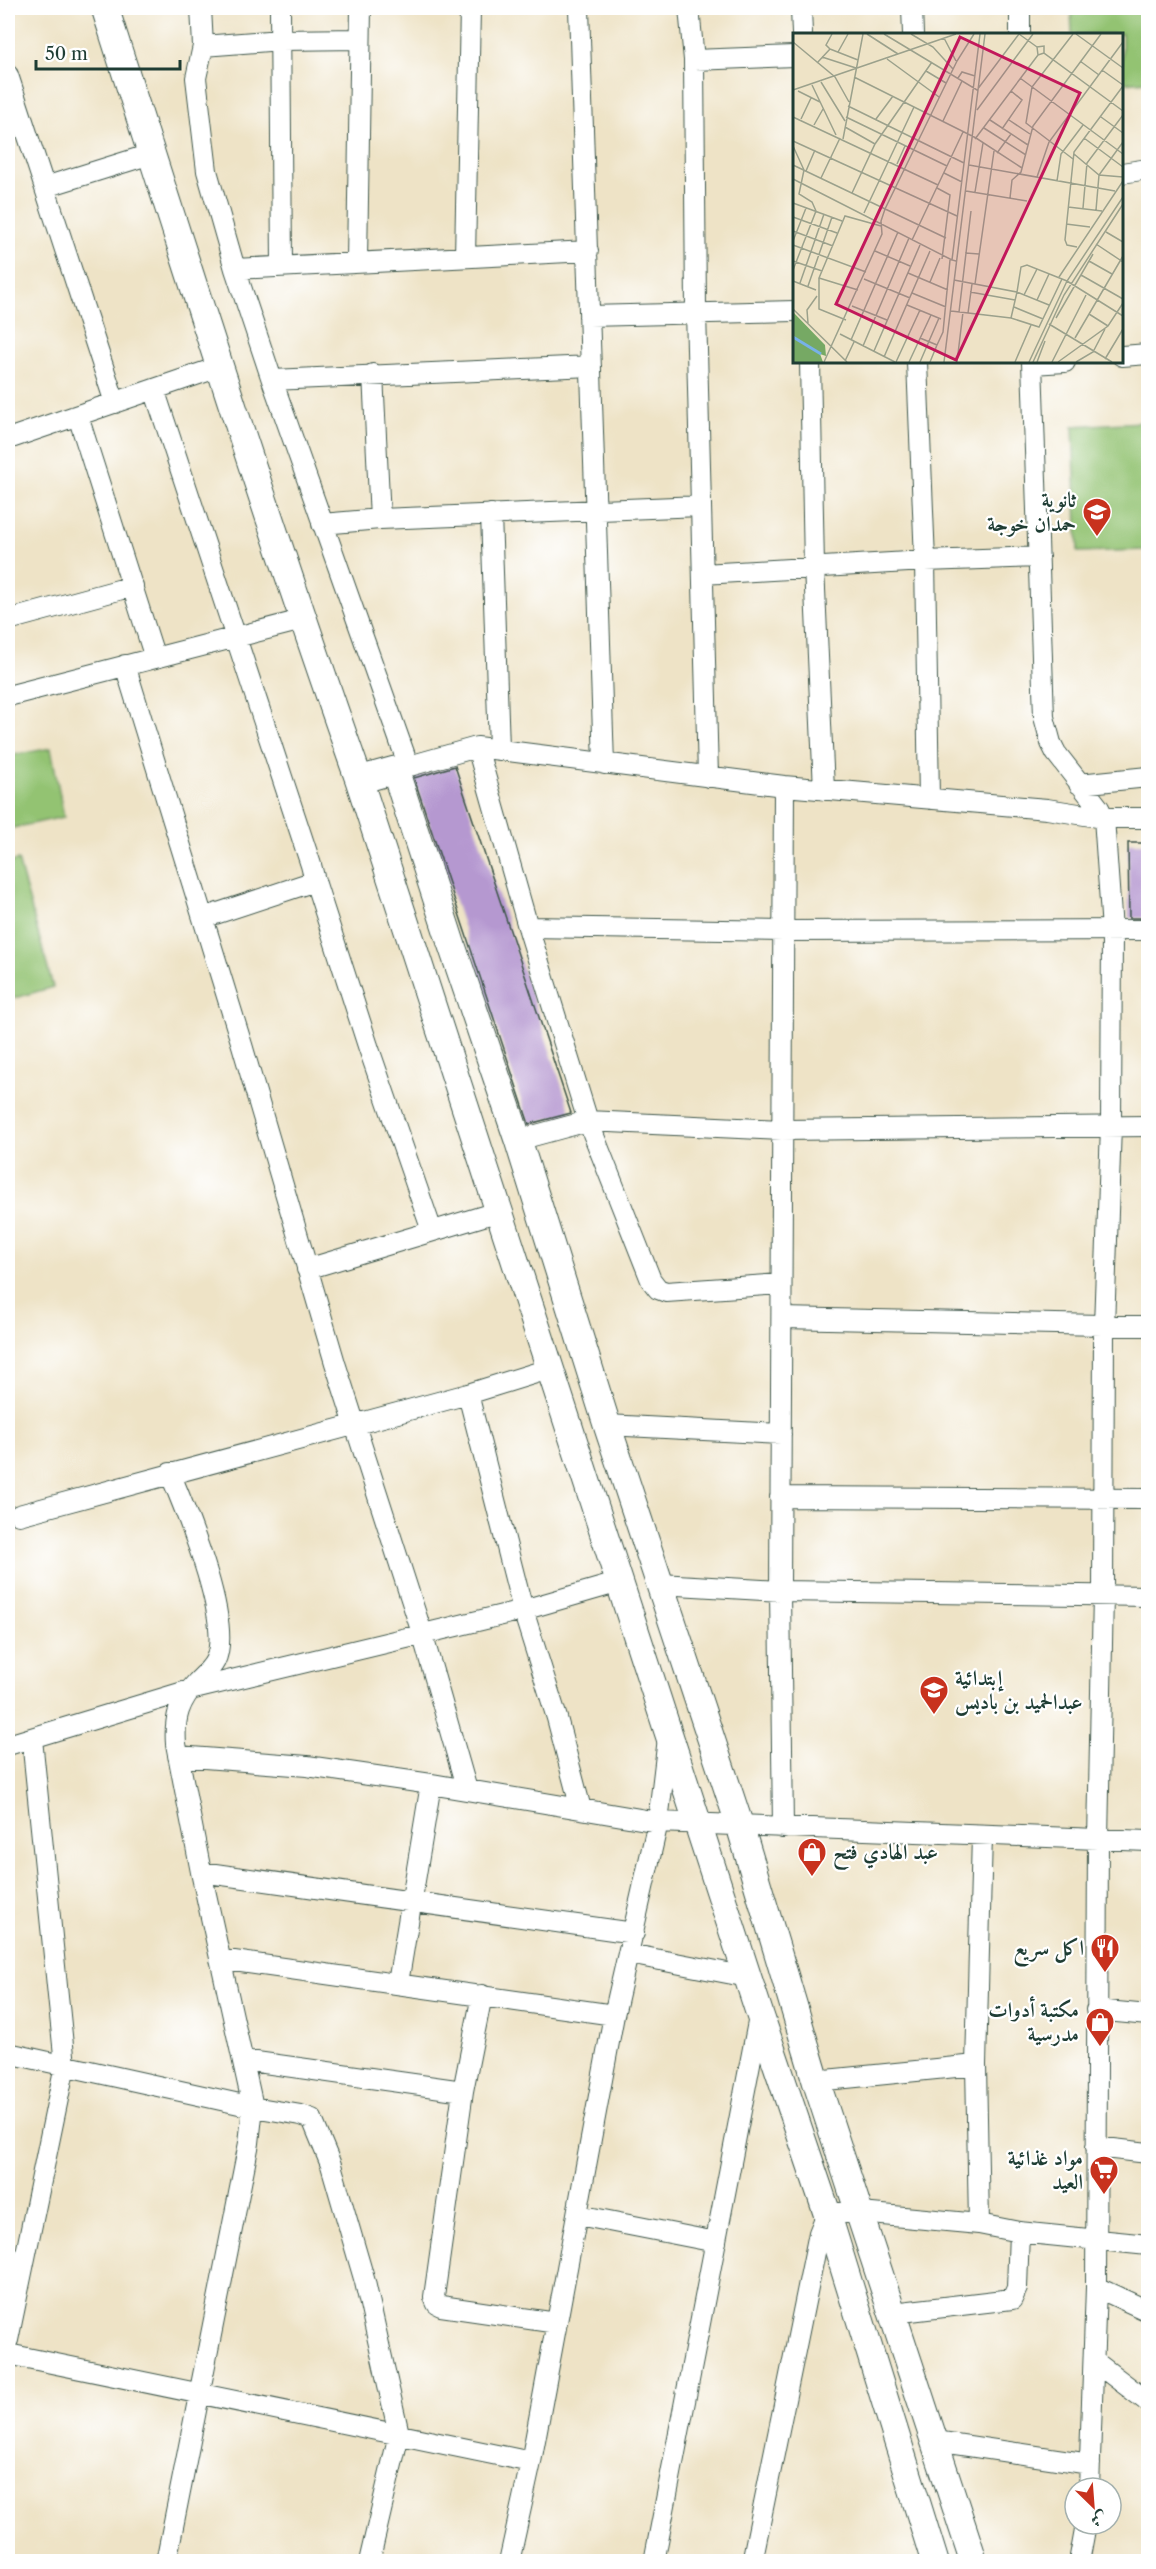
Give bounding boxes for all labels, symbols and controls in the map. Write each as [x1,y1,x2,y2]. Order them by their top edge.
scale bar [36,33,180,71]
inset map [793,33,1123,363]
text: 50 m [45,43,88,65]
place label: ثانوية حمدان خوجة [987,487,1077,537]
school or university icon: ثانوية حمدان خوجة [1081,496,1113,538]
place label: إبتدائية عبدالحميد بن باديس [955,1665,1083,1716]
school or university icon: إبتدائية عبدالحميد بن باديس [918,1674,950,1716]
shop icon: عبد الهادي فتح [796,1836,828,1878]
place label: عبد الهادي فتح [833,1839,938,1871]
restaurant icon: اكل سريع [1089,1932,1121,1974]
place label: اكل سريع [1013,1935,1084,1967]
place label: مكتبة أدوات مدرسية [988,1996,1079,2047]
shop icon: مكتبة أدوات مدرسية [1084,2006,1116,2048]
place label: مواد غذائية العيد [1008,2145,1083,2194]
supermarket icon: مواد غذائية العيد [1088,2154,1120,2196]
north arrow [1063,2476,1123,2536]
text: ش [1088,2507,1111,2532]

